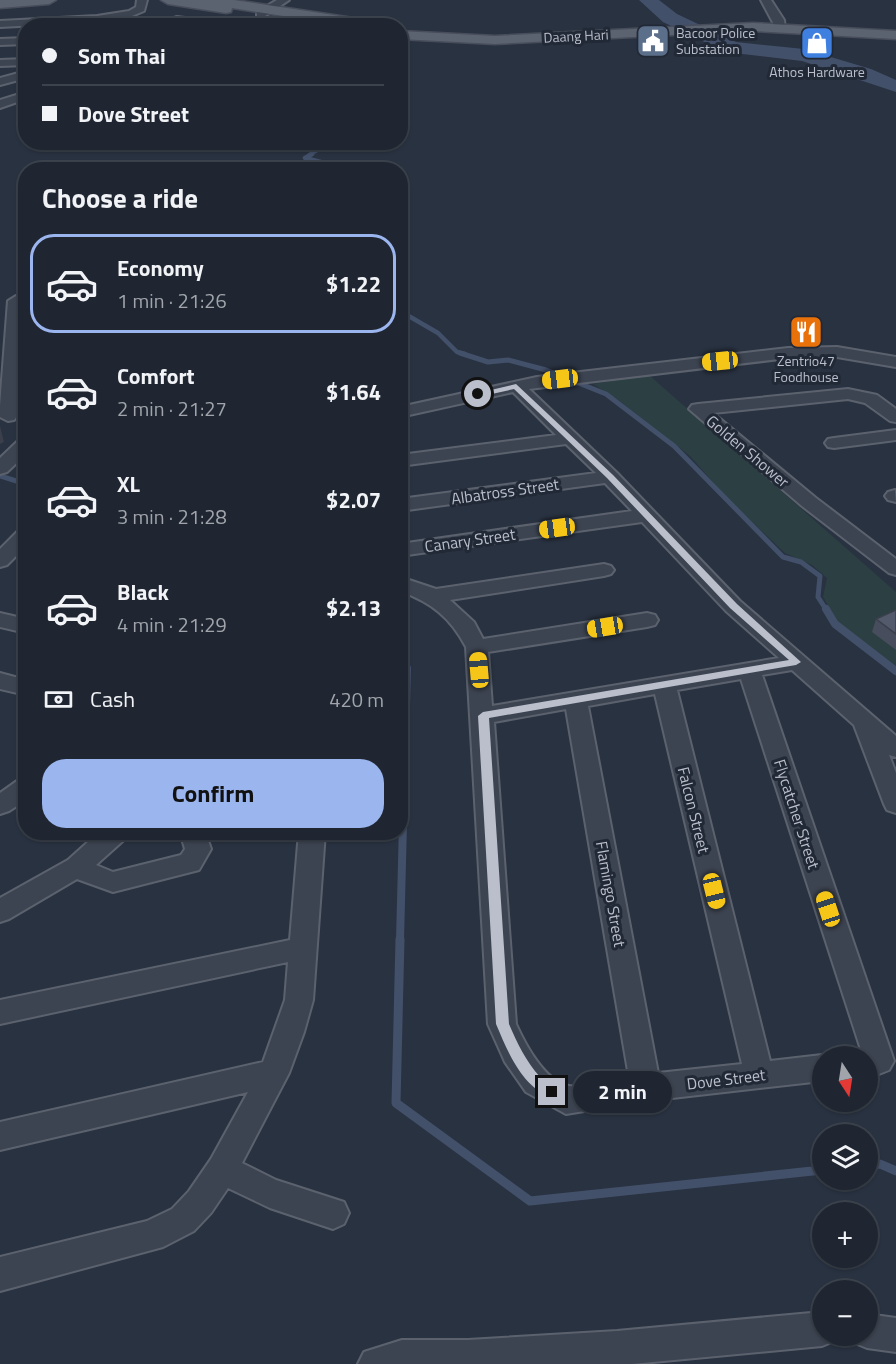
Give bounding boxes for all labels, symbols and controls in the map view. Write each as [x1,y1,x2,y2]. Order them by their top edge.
place label: Bacoor Police Substation [676,22,755,59]
street label: Daang Hari [543,23,609,48]
public building icon: Bacoor Police Substation [635,23,671,59]
shop icon: Athos Hardware [799,25,835,61]
text: Som Thai [78,39,166,73]
place label: Athos Hardware [769,61,865,82]
text: Dove Street [78,97,189,131]
text: Choose a ride [42,177,198,218]
text: Economy [117,251,204,285]
icon: car [45,257,99,311]
text: $1.22 [326,267,381,301]
text: 1 min · 21:26 [117,285,227,316]
restaurant icon: Zentrio47 Foodhouse [788,314,824,350]
car [701,350,739,372]
place label: Zentrio47 Foodhouse [773,350,839,387]
text: Comfort [117,359,195,393]
icon: car [45,365,99,419]
car [541,368,579,390]
text: $1.64 [326,375,381,409]
route start [464,380,491,407]
text: 2 min · 21:27 [117,393,227,424]
street label: Golden Shower [701,409,795,493]
text: XL [117,467,140,501]
street label: Albatross Street [449,471,561,510]
icon: car [45,473,99,527]
text: $2.07 [326,483,381,517]
text: 3 min · 21:28 [117,501,227,532]
car [538,517,576,539]
street label: Canary Street [423,522,517,558]
text: Black [117,575,169,609]
icon: car [45,581,99,635]
text: $2.13 [326,591,381,625]
text: 4 min · 21:29 [117,609,227,640]
car [586,615,624,639]
car [468,651,490,689]
text: Cash [90,682,135,716]
icon: cash [42,683,75,716]
text: 420 m [329,684,384,715]
street label: Flycatcher Street [768,756,826,872]
button: Confirm [42,759,384,828]
street label: Falcon Street [672,764,716,856]
street label: Flamingo Street [590,839,632,949]
car [701,871,727,911]
car [814,889,842,929]
north arrow [812,1046,878,1112]
map controls [812,1046,878,1346]
street label: Dove Street [685,1062,767,1096]
callout: 2 min [573,1071,672,1113]
text: 2 min [598,1076,647,1107]
route end [538,1078,565,1105]
button: layers [812,1124,878,1190]
button: + [812,1202,878,1268]
button: − [812,1280,878,1346]

